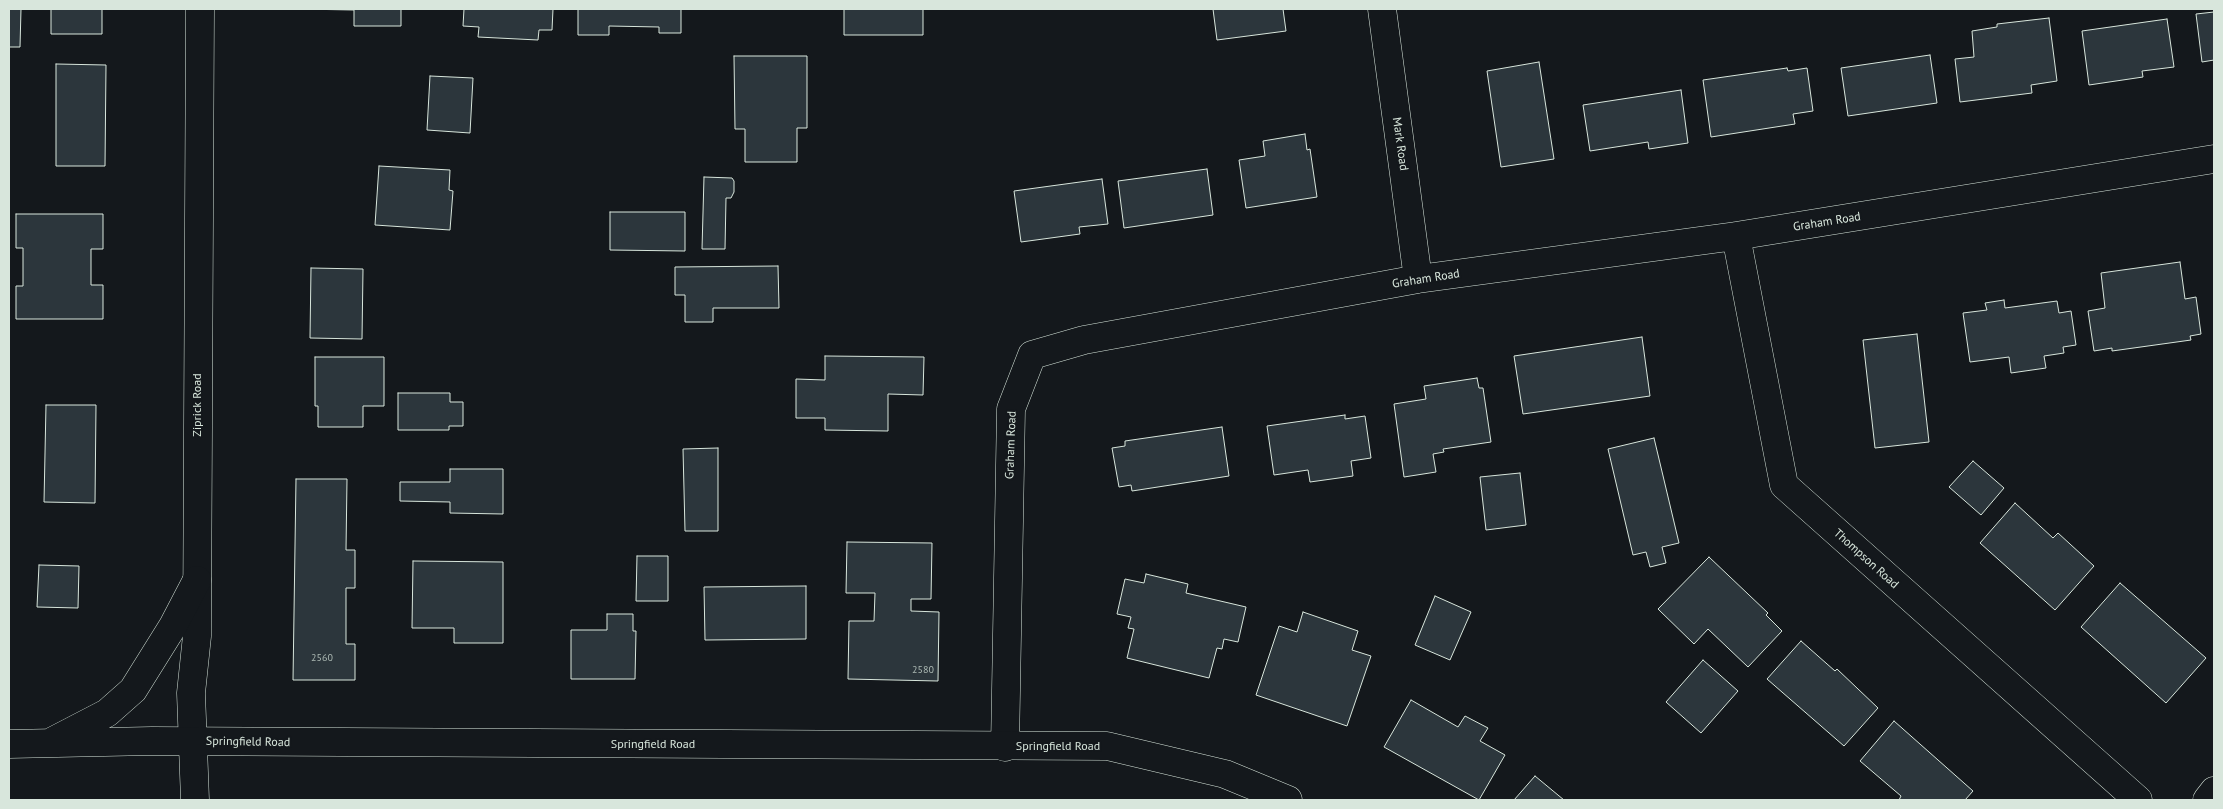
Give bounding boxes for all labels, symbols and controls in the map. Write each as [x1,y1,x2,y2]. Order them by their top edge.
street label: Mark Road [1389,116,1411,172]
street label: Graham Road [1792,210,1862,234]
street label: Graham Road [1391,267,1461,291]
street label: Ziprick Road [191,373,205,437]
street label: Graham Road [1003,411,1019,479]
street label: Thompson Road [1831,526,1901,592]
house number: 2560 [311,652,333,664]
house number: 2580 [912,664,934,676]
street label: Springfield Road [206,734,290,750]
street label: Springfield Road [611,738,695,752]
street label: Springfield Road [1016,740,1100,754]

